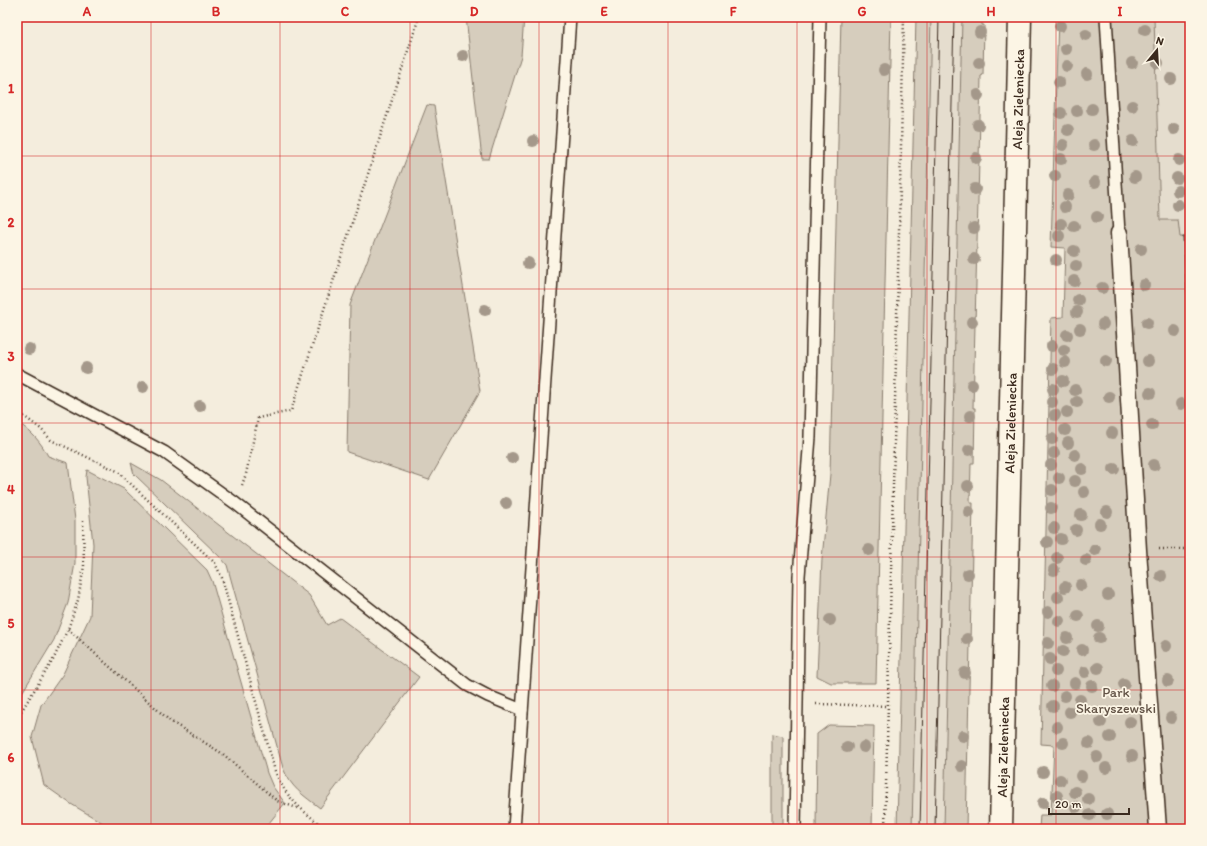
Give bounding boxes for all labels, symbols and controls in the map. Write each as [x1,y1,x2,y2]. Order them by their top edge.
text: A [82,4,92,19]
text: B [212,4,221,19]
text: C [341,4,350,19]
text: D [470,4,479,19]
text: E [600,4,608,19]
text: F [730,4,737,19]
text: G [858,4,867,19]
text: H [987,4,996,19]
text: I [1118,4,1123,19]
north arrow [1137,30,1177,70]
text: N [1154,34,1165,48]
street label: Aleja Zieleniecka [1009,49,1028,150]
text: 1 [8,81,14,96]
text: 2 [8,215,15,230]
text: 3 [7,349,15,364]
street label: Aleja Zieleniecka [1001,372,1021,474]
text: 4 [7,482,15,497]
text: 5 [8,616,15,631]
park label: Park Skaryszewski [1076,684,1156,717]
street label: Aleja Zieleniecka [994,696,1013,798]
text: 6 [8,750,15,765]
scale bar [1049,790,1129,816]
text: 20 m [1055,797,1082,811]

